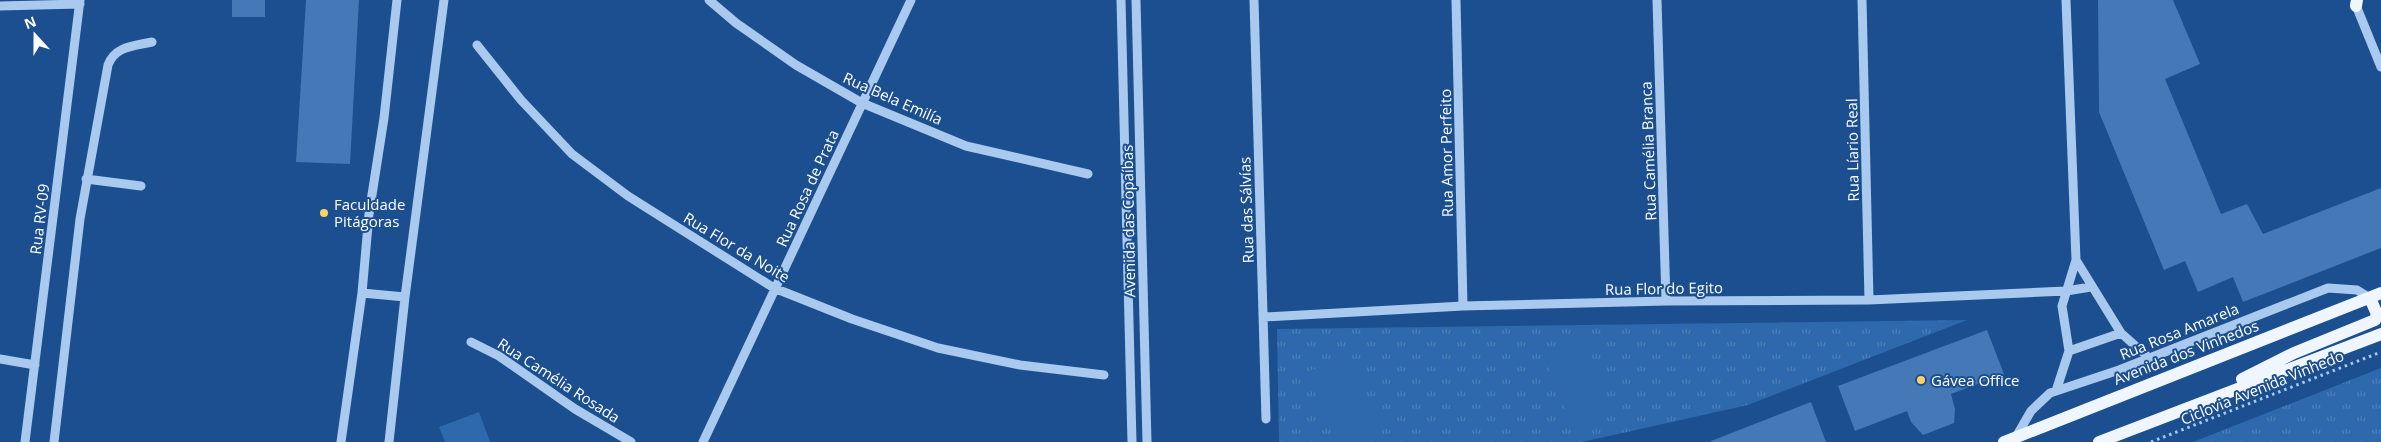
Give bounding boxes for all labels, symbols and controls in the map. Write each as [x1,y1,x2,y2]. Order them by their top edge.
north arrow [10,10,60,60]
text: N [21,11,39,33]
street label: Rua Bela Emilía [840,67,946,129]
street label: Rua Camélia Branca [1636,81,1660,221]
street label: Rua Amor Perfeito [1435,89,1457,217]
street label: Rua Líario Real [1841,98,1863,202]
street label: Rua Rosa de Prata [771,126,843,250]
street label: Avenida das Copaíbas [1117,144,1139,298]
street label: Rua das Sálvías [1234,157,1258,263]
street label: Rua RV-09 [25,183,53,255]
place label: Faculdade Pitágoras [334,194,405,231]
marker: Faculdade Pitágoras [318,207,330,219]
street label: Rua Flor da Noite [680,207,794,287]
street label: Rua Flor do Egito [1605,277,1723,299]
street label: Rua Rosa Amarela [2117,298,2241,364]
street label: Avenida dos Vinhedos [2111,315,2261,389]
street label: Rua Camélia Rosada [494,333,624,427]
street label: Ciclovia Avenida Vinhedo [2177,345,2347,429]
place label: Gávea Office [1931,370,2020,390]
marker: Gávea Office [1915,374,1927,386]

